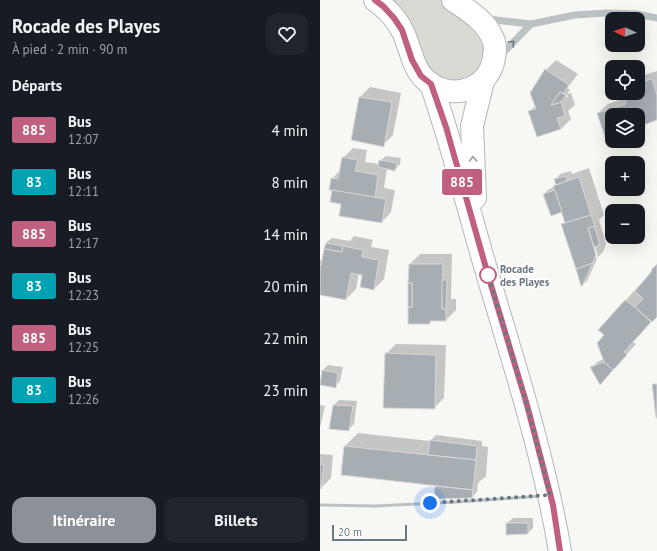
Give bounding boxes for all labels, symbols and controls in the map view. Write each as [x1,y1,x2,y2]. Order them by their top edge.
north arrow [605,12,645,52]
map controls [605,12,645,244]
button: heart [266,13,308,55]
text: Rocade des Playes [12,14,160,38]
one-way arrow [507,40,515,48]
text: À pied · 2 min · 90 m [12,41,127,58]
button: locate [605,60,645,100]
text: Départs [12,76,62,95]
button: layers [605,108,645,148]
text: Bus [68,112,91,131]
text: 885 [22,121,46,139]
text: 4 min [271,121,308,140]
text: 12:07 [68,131,99,148]
one-way arrow [469,156,478,162]
button: + [605,156,645,196]
text: Bus [68,164,91,183]
line badge: 885 [439,169,485,195]
text: 83 [26,173,42,191]
text: 8 min [271,173,308,192]
text: 885 [450,173,474,191]
text: 12:11 [68,183,99,200]
button: − [605,204,645,244]
text: Bus [68,216,91,235]
text: 885 [22,225,46,243]
text: 14 min [263,225,308,244]
text: 12:17 [68,235,99,252]
place label: Rocade des Playes [500,262,550,289]
marker: Rocade des Playes [479,266,497,284]
text: Bus [68,268,91,287]
text: 83 [26,277,42,295]
text: 20 min [263,277,308,296]
text: 12:23 [68,287,99,304]
text: Bus [68,320,91,339]
text: 885 [22,329,46,347]
text: 22 min [263,329,308,348]
text: 12:25 [68,339,99,356]
text: Bus [68,372,91,391]
text: 83 [26,381,42,399]
text: 23 min [263,381,308,400]
text: 12:26 [68,391,99,408]
your location [420,493,440,513]
button: Itinéraire [12,497,156,543]
button: Billets [164,497,308,543]
scale bar [332,523,407,542]
text: 20 m [338,525,362,539]

